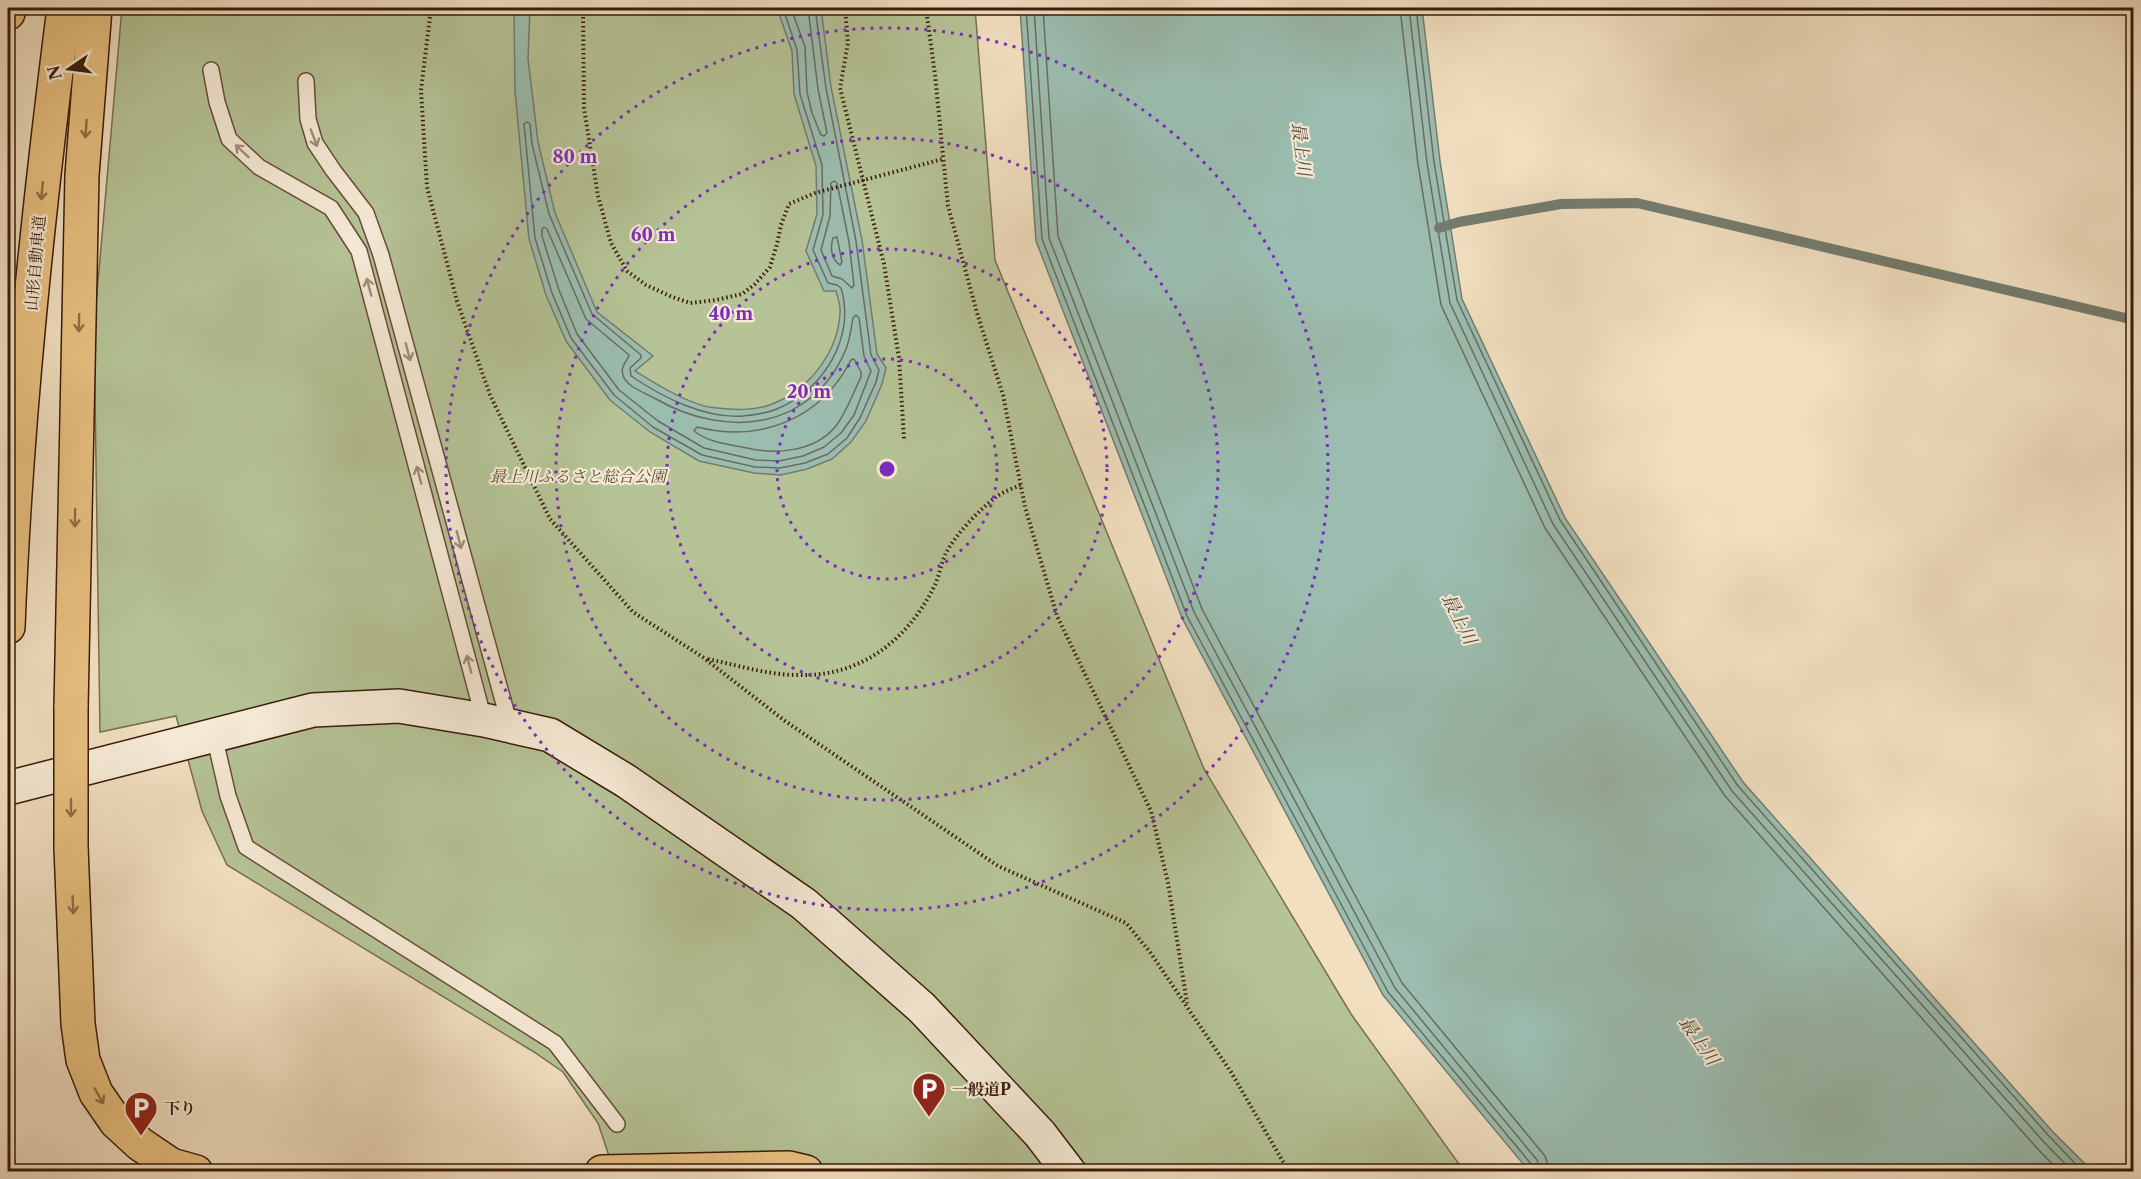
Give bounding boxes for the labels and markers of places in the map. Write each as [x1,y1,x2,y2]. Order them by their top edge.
centre of rings [877,459,897,479]
parking icon: 一般道P [911,1071,947,1118]
place label: 一般道P [952,1079,1011,1099]
parking icon: 下り [123,1090,159,1137]
place label: 下り [164,1098,196,1118]

